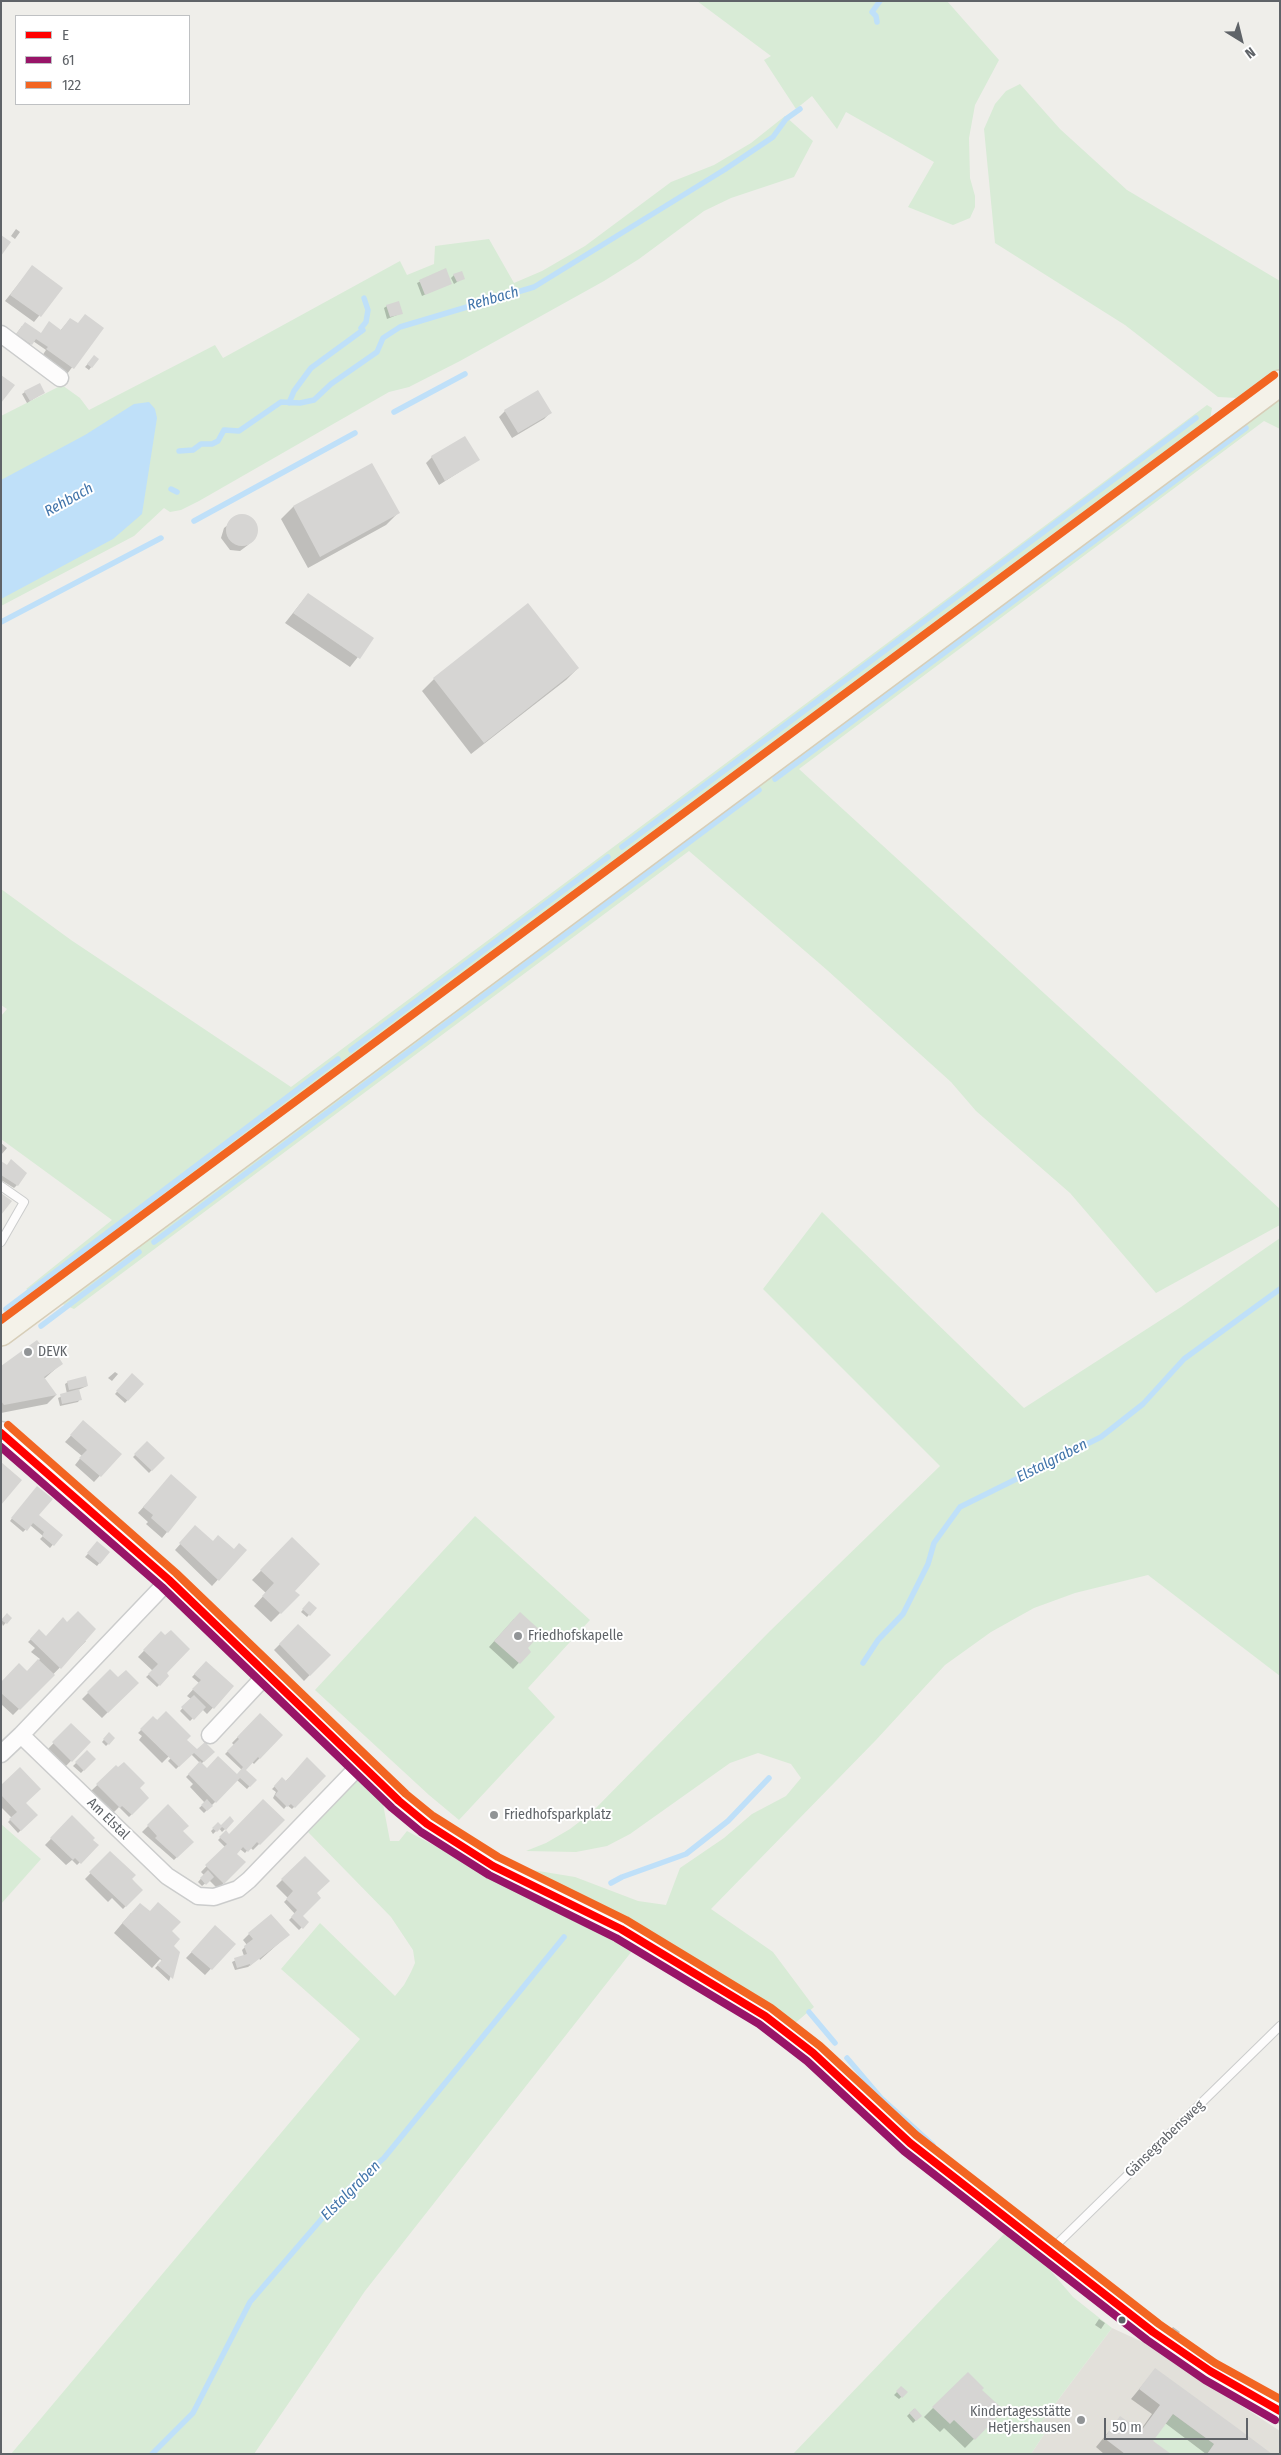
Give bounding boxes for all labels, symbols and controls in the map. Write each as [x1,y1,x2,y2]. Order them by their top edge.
legend [15,15,190,105]
north arrow [1216,15,1266,65]
text: E [62,26,69,44]
text: N [1242,43,1259,62]
text: 61 [62,51,75,69]
text: 122 [62,76,81,94]
water label: Rehbach [465,283,521,315]
water label: Rehbach [42,479,96,521]
place label: DEVK [38,1344,67,1360]
marker: DEVK [22,1346,34,1358]
water label: Elstalgraben [1014,1436,1090,1486]
place label: Friedhofskapelle [528,1628,623,1644]
marker: Friedhofskapelle [512,1630,524,1642]
street label: Am Elstal [83,1795,133,1843]
place label: Friedhofsparkplatz [504,1807,611,1823]
marker: Friedhofsparkplatz [488,1809,500,1821]
street label: Gänsegrabensweg [1122,2097,1208,2181]
water label: Elstalgraben [317,2157,385,2225]
unlabelled marker [1117,2315,1127,2325]
place label: Kindertagesstätte Hetjershausen [970,2404,1071,2436]
scale bar [1106,2408,1250,2440]
marker: Kindertagesstätte Hetjershausen [1075,2414,1087,2426]
text: 50 m [1112,2418,1142,2436]

